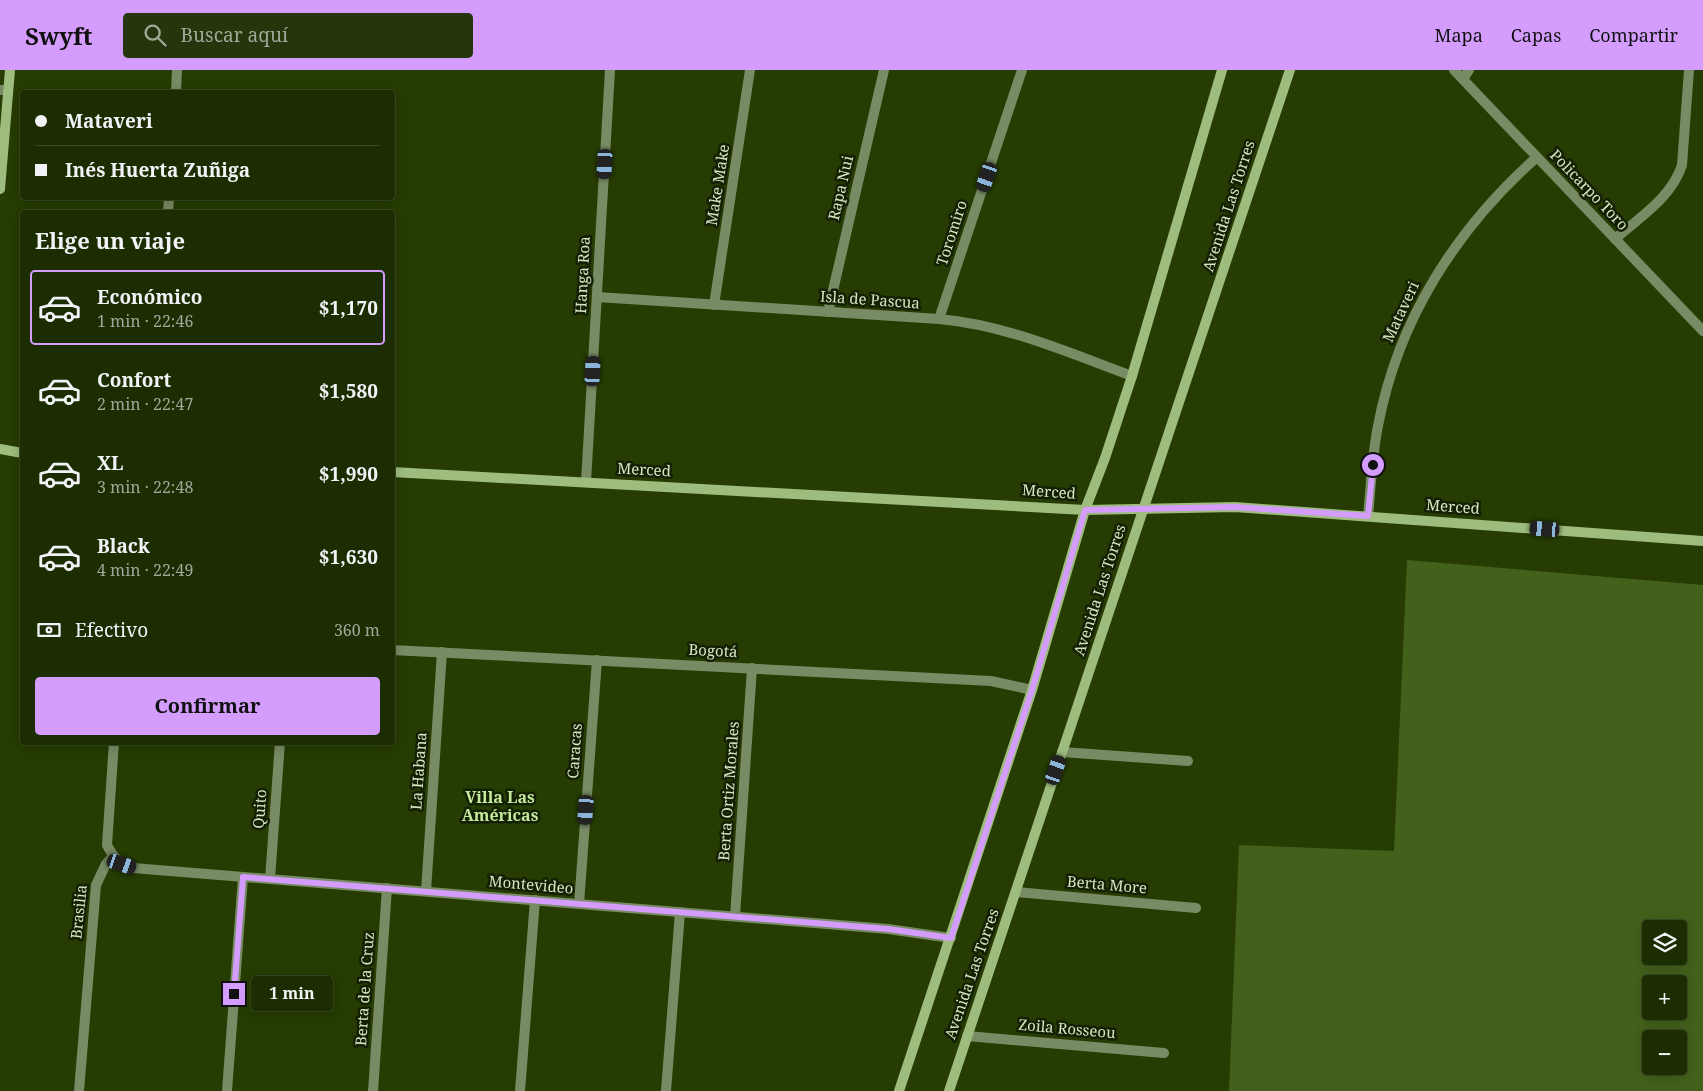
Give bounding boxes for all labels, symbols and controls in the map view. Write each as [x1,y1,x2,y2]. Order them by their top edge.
search box [123,13,473,58]
text: Swyft [25,19,93,52]
icon: search [141,21,169,49]
text: Buscar aquí [181,22,288,48]
text: Mapa [1435,23,1483,47]
text: Capas [1511,23,1561,47]
text: Compartir [1589,23,1678,47]
text: Mataveri [65,108,153,134]
street label: Avenida Las Torres [1197,137,1259,274]
street label: Make Make [701,143,733,227]
street label: Policarpo Toro [1546,145,1633,234]
car [596,149,613,179]
street label: Rapa Nui [823,153,857,222]
text: Inés Huerta Zuñiga [65,157,250,183]
car [975,160,998,194]
street label: Toromiro [931,197,971,268]
text: Elige un viaje [35,225,185,255]
street label: Hanga Roa [570,236,594,314]
street label: Mataveri [1377,278,1423,345]
text: Económico [97,284,203,310]
icon: car [37,285,82,330]
street label: Isla de Pascua [819,286,921,312]
text: $1,170 [319,295,378,321]
text: 1 min · 22:46 [97,310,193,332]
car [584,356,601,386]
text: Confort [97,367,171,393]
icon: car [37,368,82,413]
text: $1,580 [319,378,378,404]
text: 2 min · 22:47 [97,393,193,415]
text: XL [97,450,123,476]
icon: car [37,451,82,496]
route start [1362,454,1384,476]
street label: Merced [617,458,671,480]
text: $1,990 [319,461,378,487]
text: 3 min · 22:48 [97,476,193,498]
street label: Merced [1022,479,1077,503]
street label: Merced [1426,494,1481,518]
car [1529,520,1560,538]
street label: Avenida Las Torres [1068,521,1130,658]
text: Black [97,533,150,559]
icon: car [37,534,82,579]
text: $1,630 [319,544,378,570]
text: 4 min · 22:49 [97,559,193,581]
icon: cash [35,616,63,644]
text: Efectivo [75,617,148,643]
text: 360 m [334,619,380,641]
street label: Bogotá [688,639,738,661]
button: Confirmar [35,677,380,735]
street label: Berta Ortiz Morales [713,720,743,861]
street label: Caracas [562,722,586,779]
street label: La Habana [405,731,431,810]
car [1044,753,1067,787]
district label: Villa Las Américas [462,786,539,826]
street label: Quito [248,789,270,829]
car [577,795,594,825]
car [105,852,138,876]
street label: Montevideo [488,870,574,898]
street label: Berta More [1066,871,1148,897]
street label: Brasilia [65,884,91,940]
street label: Avenida Las Torres [939,905,1003,1042]
map controls [1642,920,1687,1075]
button: layers [1642,920,1687,965]
street label: Berta de la Cruz [350,931,378,1047]
button: + [1642,975,1687,1020]
callout: 1 min [252,976,334,1012]
text: 1 min [269,982,315,1004]
route end [223,983,245,1005]
street label: Zoila Rosseou [1018,1014,1117,1042]
button: − [1642,1030,1687,1075]

